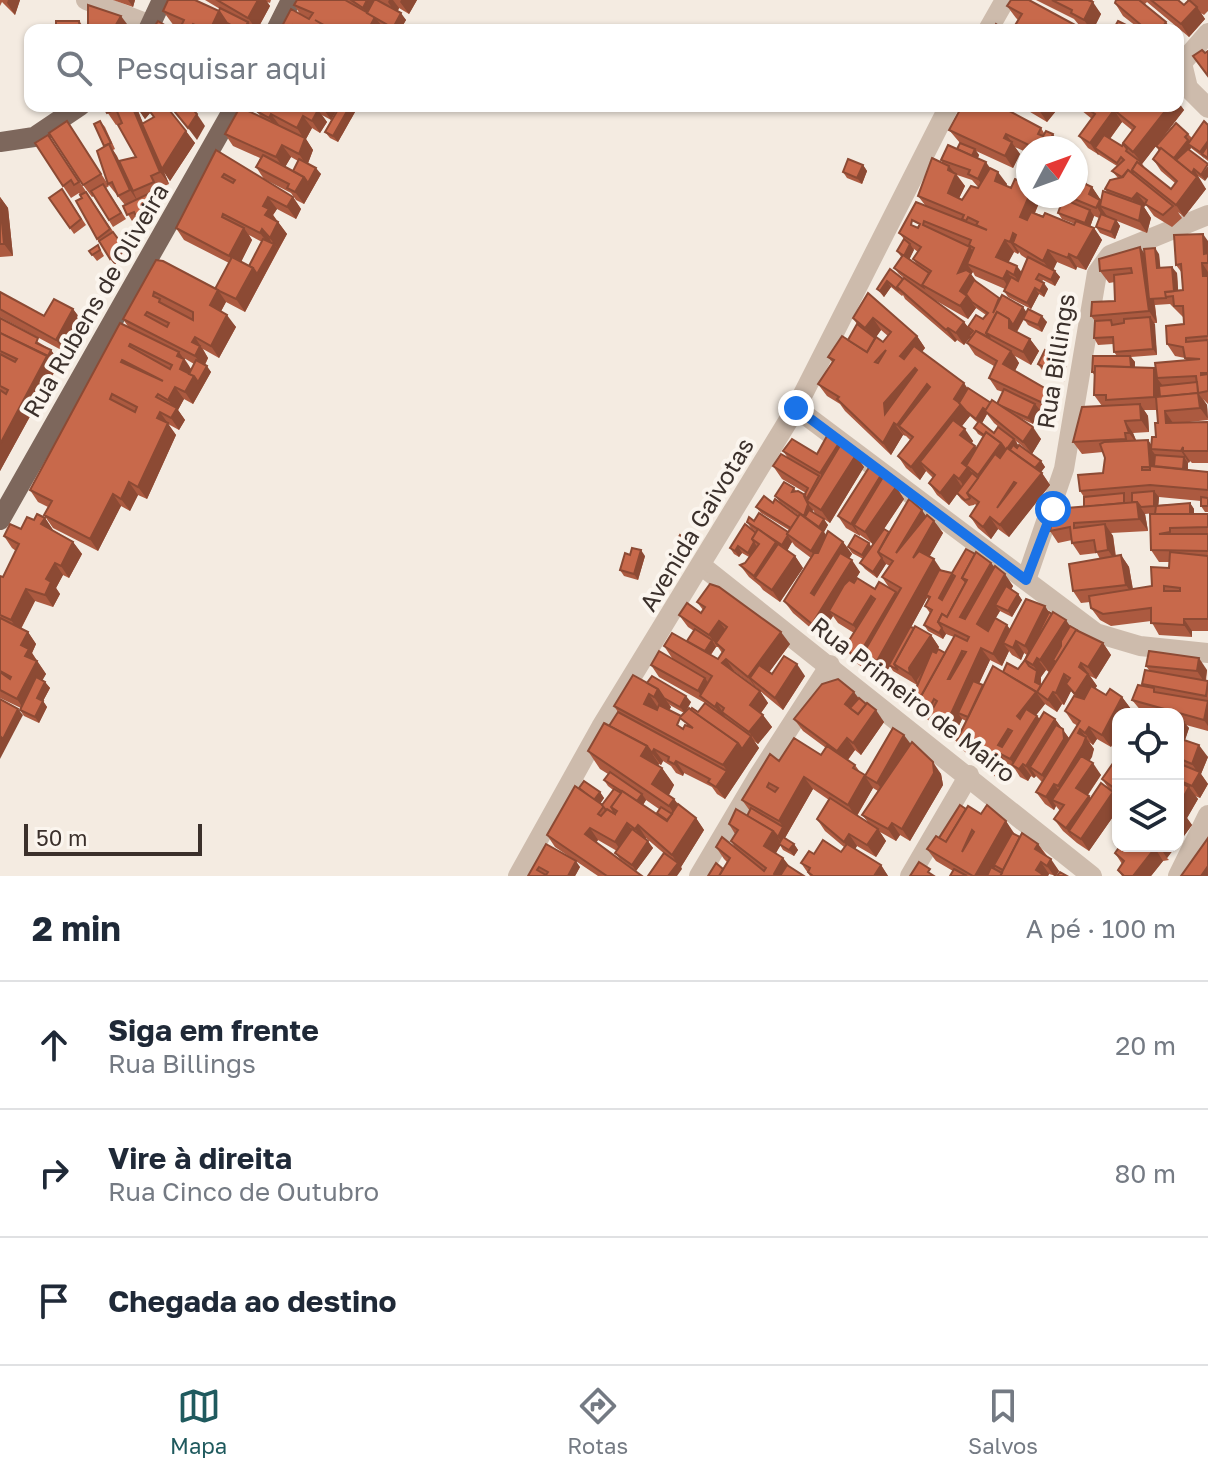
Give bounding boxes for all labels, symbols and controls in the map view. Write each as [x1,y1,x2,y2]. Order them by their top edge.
search box [24,24,1184,112]
icon: search [52,46,96,90]
text: Pesquisar aqui [116,50,327,86]
north arrow [1016,136,1088,208]
street label: Rua Rubens de Oliveira [16,178,174,422]
street label: Rua Billings [1030,291,1080,431]
route end [778,390,814,426]
street label: Avenida Gaivotas [633,432,759,616]
route start [1035,491,1071,527]
street label: Rua Primeiro de Mairo [806,610,1022,788]
map controls [1112,708,1184,852]
button: locate [1112,708,1184,780]
button: layers [1112,780,1184,852]
scale bar [24,820,202,856]
text: 50 m [36,824,87,851]
text: 2 min [32,908,121,948]
text: A pé · 100 m [1026,913,1176,944]
text: Siga em frente [108,1012,319,1048]
icon: ahead [32,1023,76,1067]
text: 20 m [1115,1030,1176,1061]
text: Rua Billings [108,1048,256,1079]
text: Vire à direita [108,1140,292,1176]
icon: right [32,1151,76,1195]
text: 80 m [1115,1158,1176,1189]
text: Rua Cinco de Outubro [108,1176,379,1207]
icon: arrive [32,1279,76,1323]
text: Chegada ao destino [108,1283,396,1319]
tab: Mapa [170,1384,227,1459]
tab: Rotas [567,1384,628,1459]
tab: Salvos [968,1384,1038,1459]

